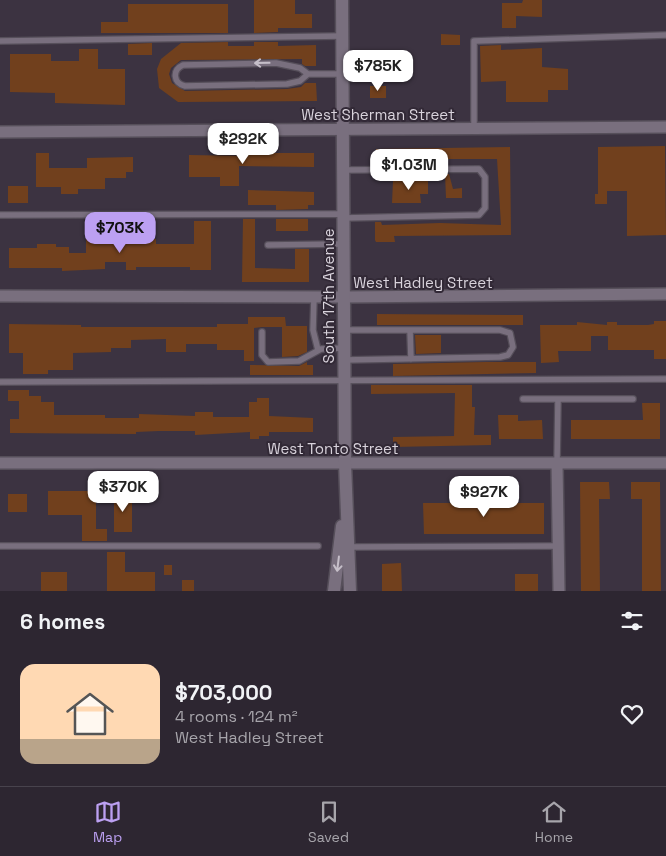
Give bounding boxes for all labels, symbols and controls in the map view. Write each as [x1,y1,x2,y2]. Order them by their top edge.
pin: $785K [343,49,413,92]
text: $785K [354,55,402,76]
one-way arrow [254,58,270,68]
street label: West Sherman Street [301,105,455,124]
pin: $292K [208,122,278,165]
text: $292K [219,128,267,149]
pin: $1.03M [368,148,450,191]
text: $1.03M [381,154,437,175]
pin: $703K [85,212,155,254]
text: $703K [96,217,144,238]
street label: South 17th Avenue [319,228,338,364]
street label: West Hadley Street [353,273,493,292]
street label: West Tonto Street [267,439,399,458]
pin: $370K [88,470,158,513]
text: $370K [99,476,147,497]
pin: $927K [449,476,519,518]
text: $927K [460,481,508,502]
one-way arrow [333,556,343,572]
icon: filters [618,607,646,635]
text: 6 homes [20,608,105,635]
text: $703,000 [175,679,272,706]
icon: home [60,684,120,744]
icon: heart [618,700,646,728]
text: 4 rooms · 124 m² [175,706,298,727]
text: West Hadley Street [175,727,324,748]
tab: Map [93,798,122,846]
tab: Saved [308,798,349,846]
tab: Home [535,798,573,846]

